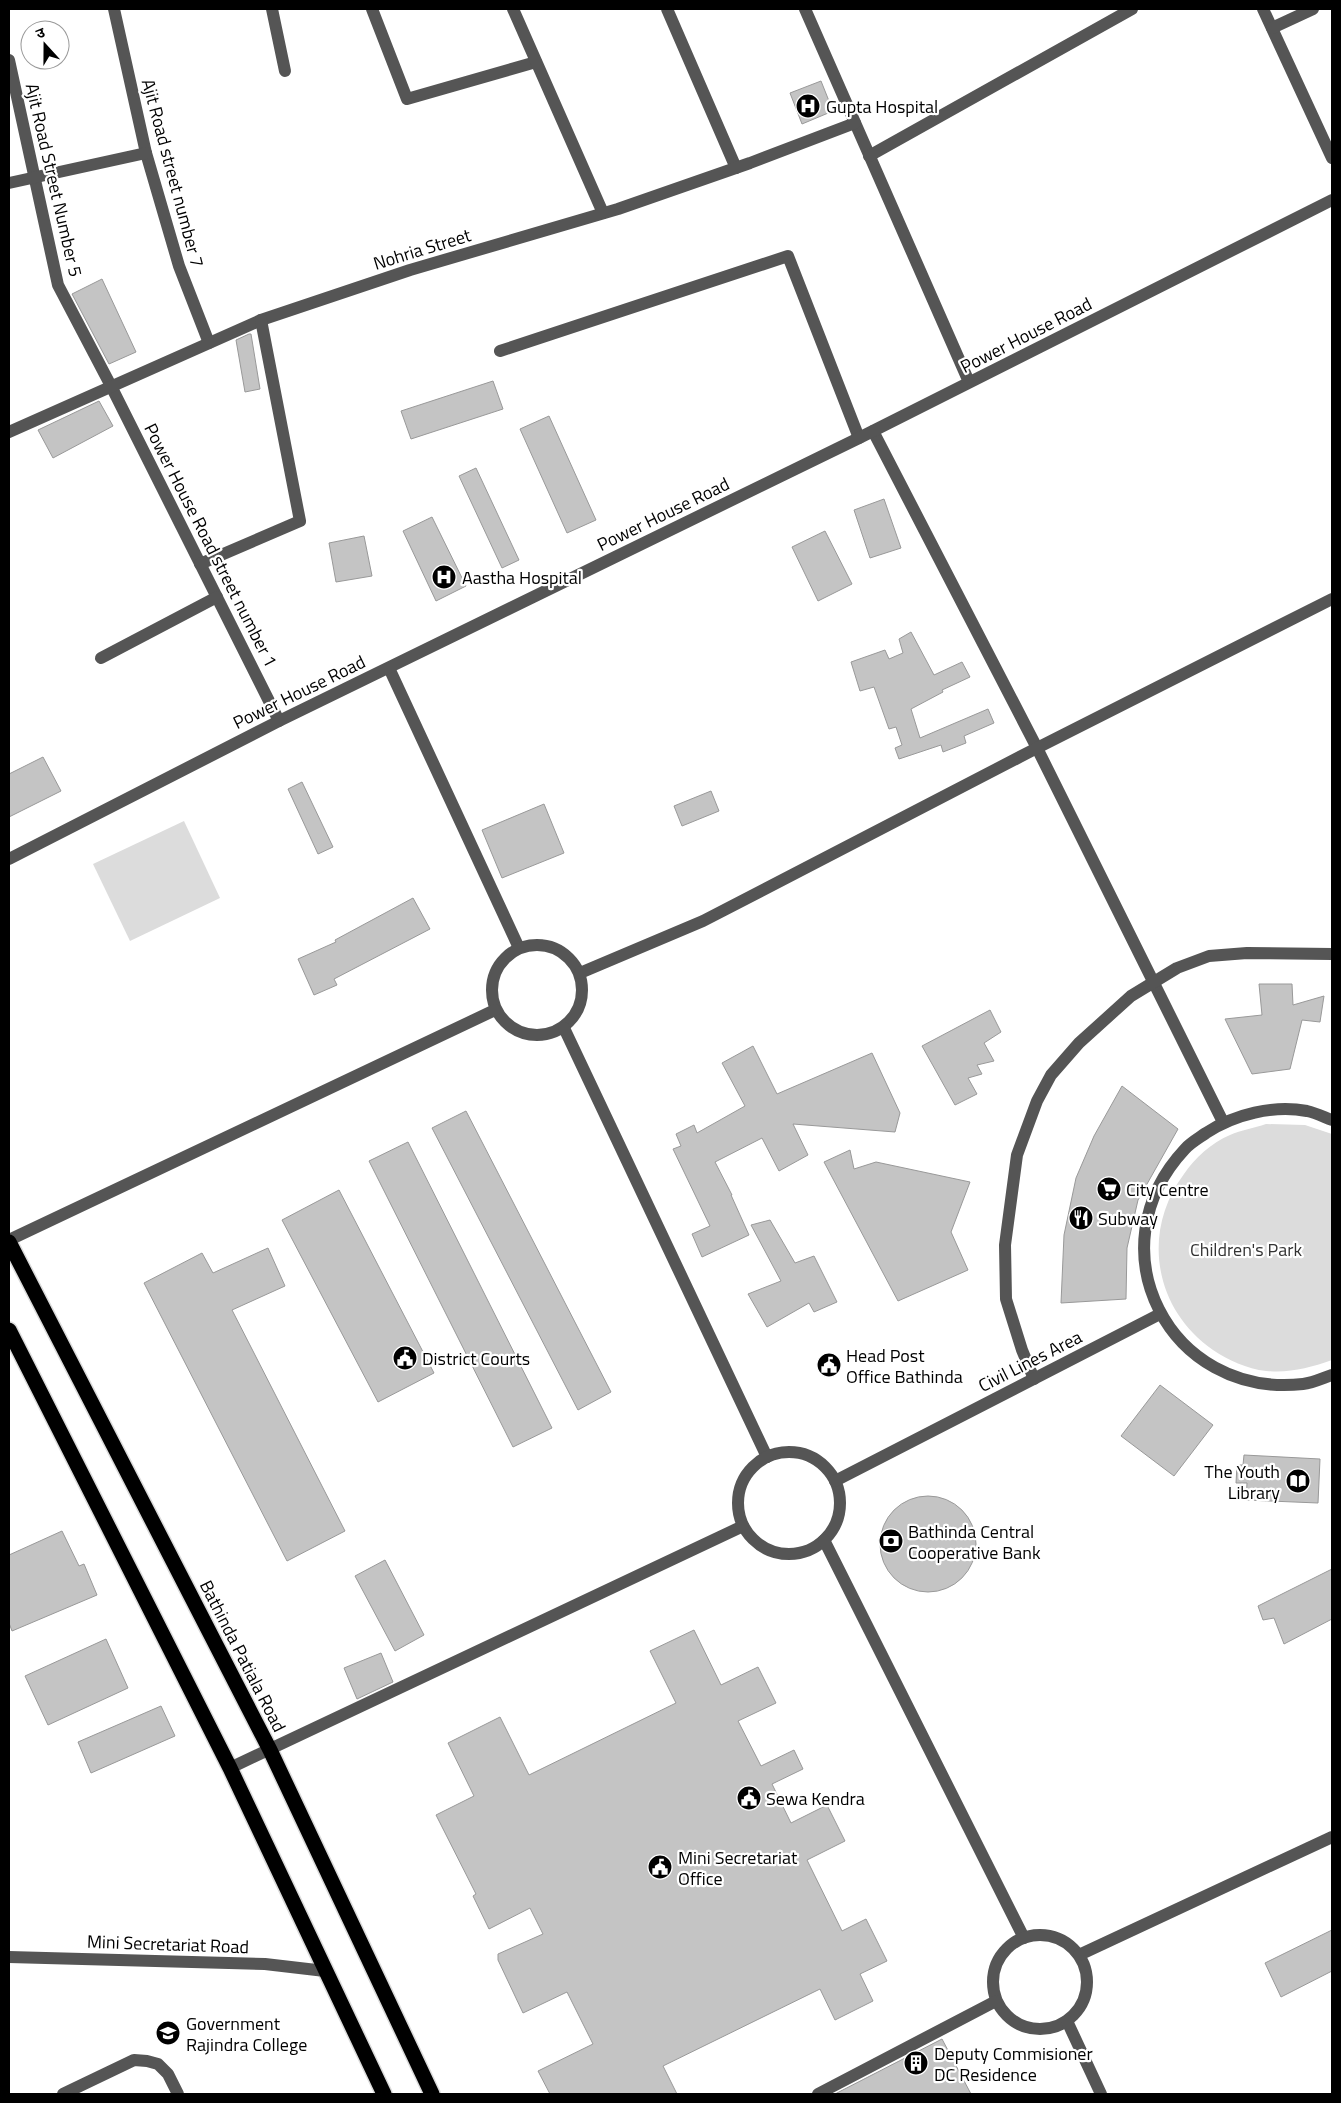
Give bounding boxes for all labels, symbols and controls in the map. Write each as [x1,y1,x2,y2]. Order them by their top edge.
north arrow [20,20,70,70]
text: उ [33,21,48,44]
street label: Ajit Road street number 7 [135,76,211,270]
street label: Ajit Road Street Number 5 [19,81,89,279]
hospital icon: Gupta Hospital [795,93,821,119]
place label: Gupta Hospital [826,93,938,120]
street label: Nohria Street [370,221,475,277]
street label: Power House Road [956,290,1096,380]
street label: Power House Road street number 1 [138,418,284,672]
street label: Power House Road [592,470,734,558]
hospital icon: Aastha Hospital [431,564,457,590]
place label: Aastha Hospital [462,564,582,591]
street label: Power House Road [228,648,370,736]
supermarket icon: City Centre [1096,1176,1122,1202]
place label: City Centre [1126,1176,1208,1203]
restaurant icon: Subway [1068,1205,1094,1231]
place label: Subway [1098,1205,1158,1232]
park label: Children's Park [1190,1236,1302,1263]
street label: Civil Lines Area [974,1323,1086,1399]
place label: Head Post Office Bathinda [846,1342,963,1390]
public building icon: District Courts [392,1345,418,1371]
place label: District Courts [422,1345,530,1372]
public building icon: Head Post Office Bathinda [816,1352,842,1378]
place label: The Youth Library [1204,1458,1280,1506]
library icon: The Youth Library [1285,1468,1311,1494]
place label: Bathinda Central Cooperative Bank [908,1518,1041,1566]
bank icon: Bathinda Central Cooperative Bank [878,1528,904,1554]
street label: Bathinda Patiala Road [193,1575,293,1737]
public building icon: Sewa Kendra [736,1785,762,1811]
place label: Sewa Kendra [766,1785,865,1812]
place label: Mini Secretariat Office [678,1844,798,1892]
public building icon: Mini Secretariat Office [647,1854,673,1880]
street label: Mini Secretariat Road [86,1928,250,1960]
place label: Government Rajindra College [186,2010,307,2058]
school or university icon: Government Rajindra College [155,2020,181,2046]
place label: Deputy Commisioner DC Residence [934,2040,1093,2088]
building icon: Deputy Commisioner DC Residence [903,2050,929,2076]

